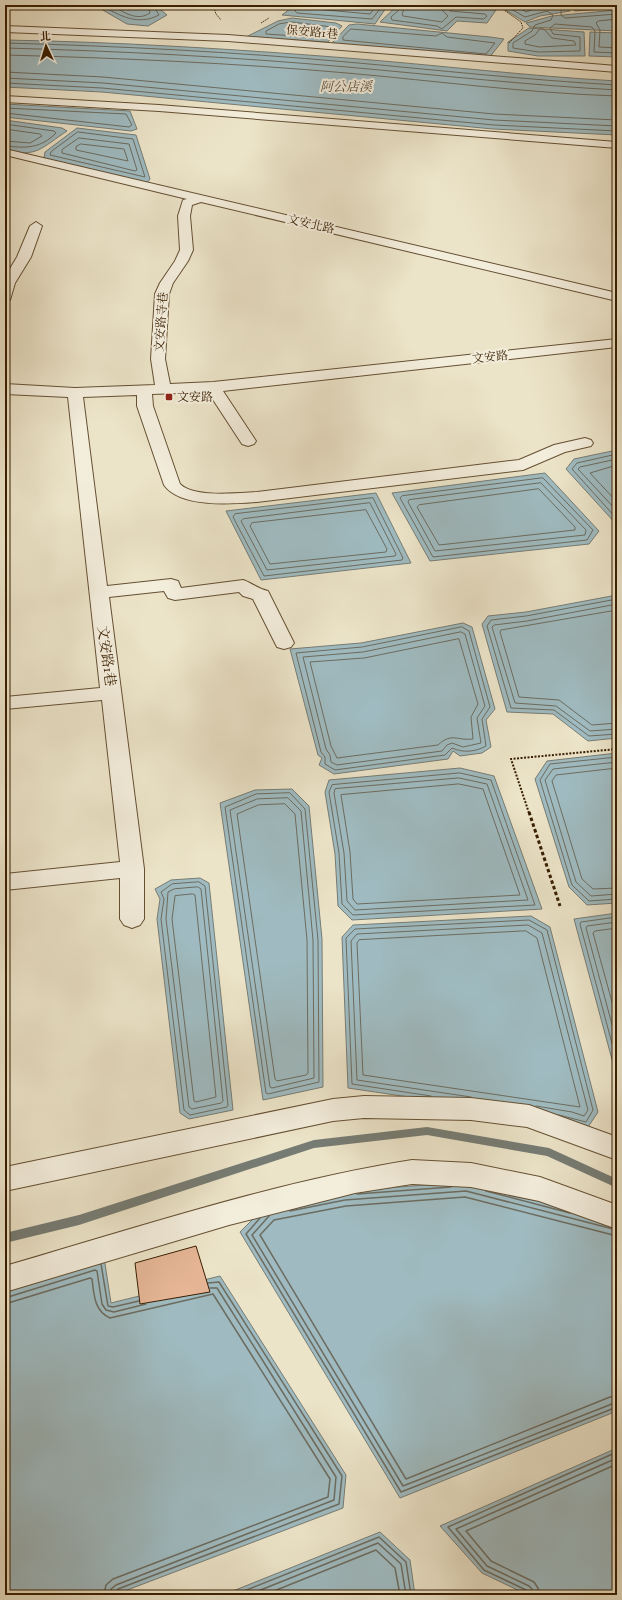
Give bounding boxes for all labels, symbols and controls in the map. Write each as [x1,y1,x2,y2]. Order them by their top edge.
street label: 保安路1巷 [285,22,339,44]
north arrow [26,26,66,66]
text: 北 [39,29,51,45]
water label: 阿公店溪 [320,79,374,97]
street label: 文安北路 [285,211,336,239]
street label: 文安路寺巷 [151,292,173,353]
street label: 文安路 [471,347,509,369]
place label: 文安路 [177,389,213,407]
marker: 文安路 [164,392,174,402]
street label: 文安路1巷 [91,625,119,688]

